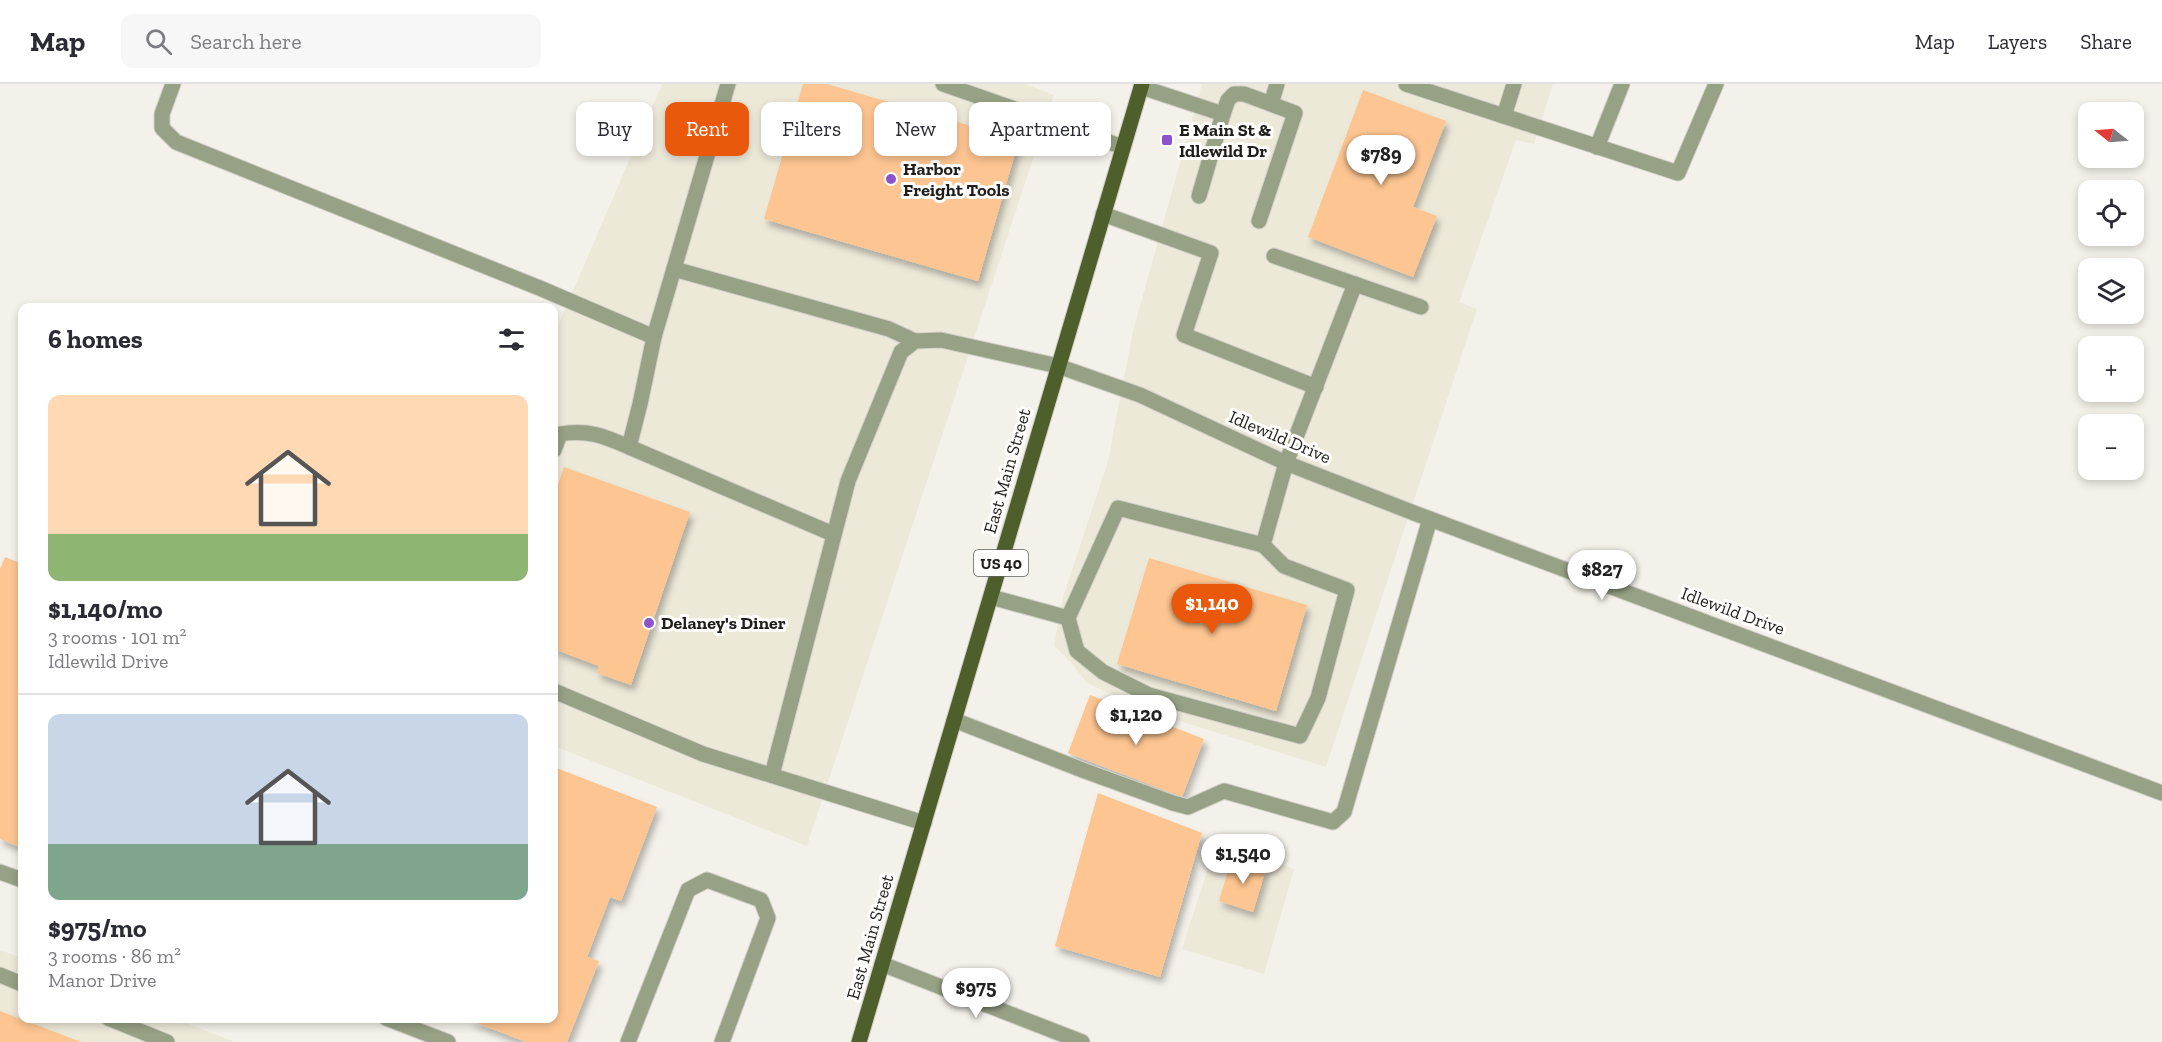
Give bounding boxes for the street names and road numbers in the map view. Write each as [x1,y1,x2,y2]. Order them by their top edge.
street label: East Main Street [979,406,1035,536]
street label: Idlewild Drive [1226,406,1334,468]
road number: US 40 [974,550,1028,576]
street label: Idlewild Drive [1678,582,1788,640]
street label: East Main Street [842,872,898,1002]

